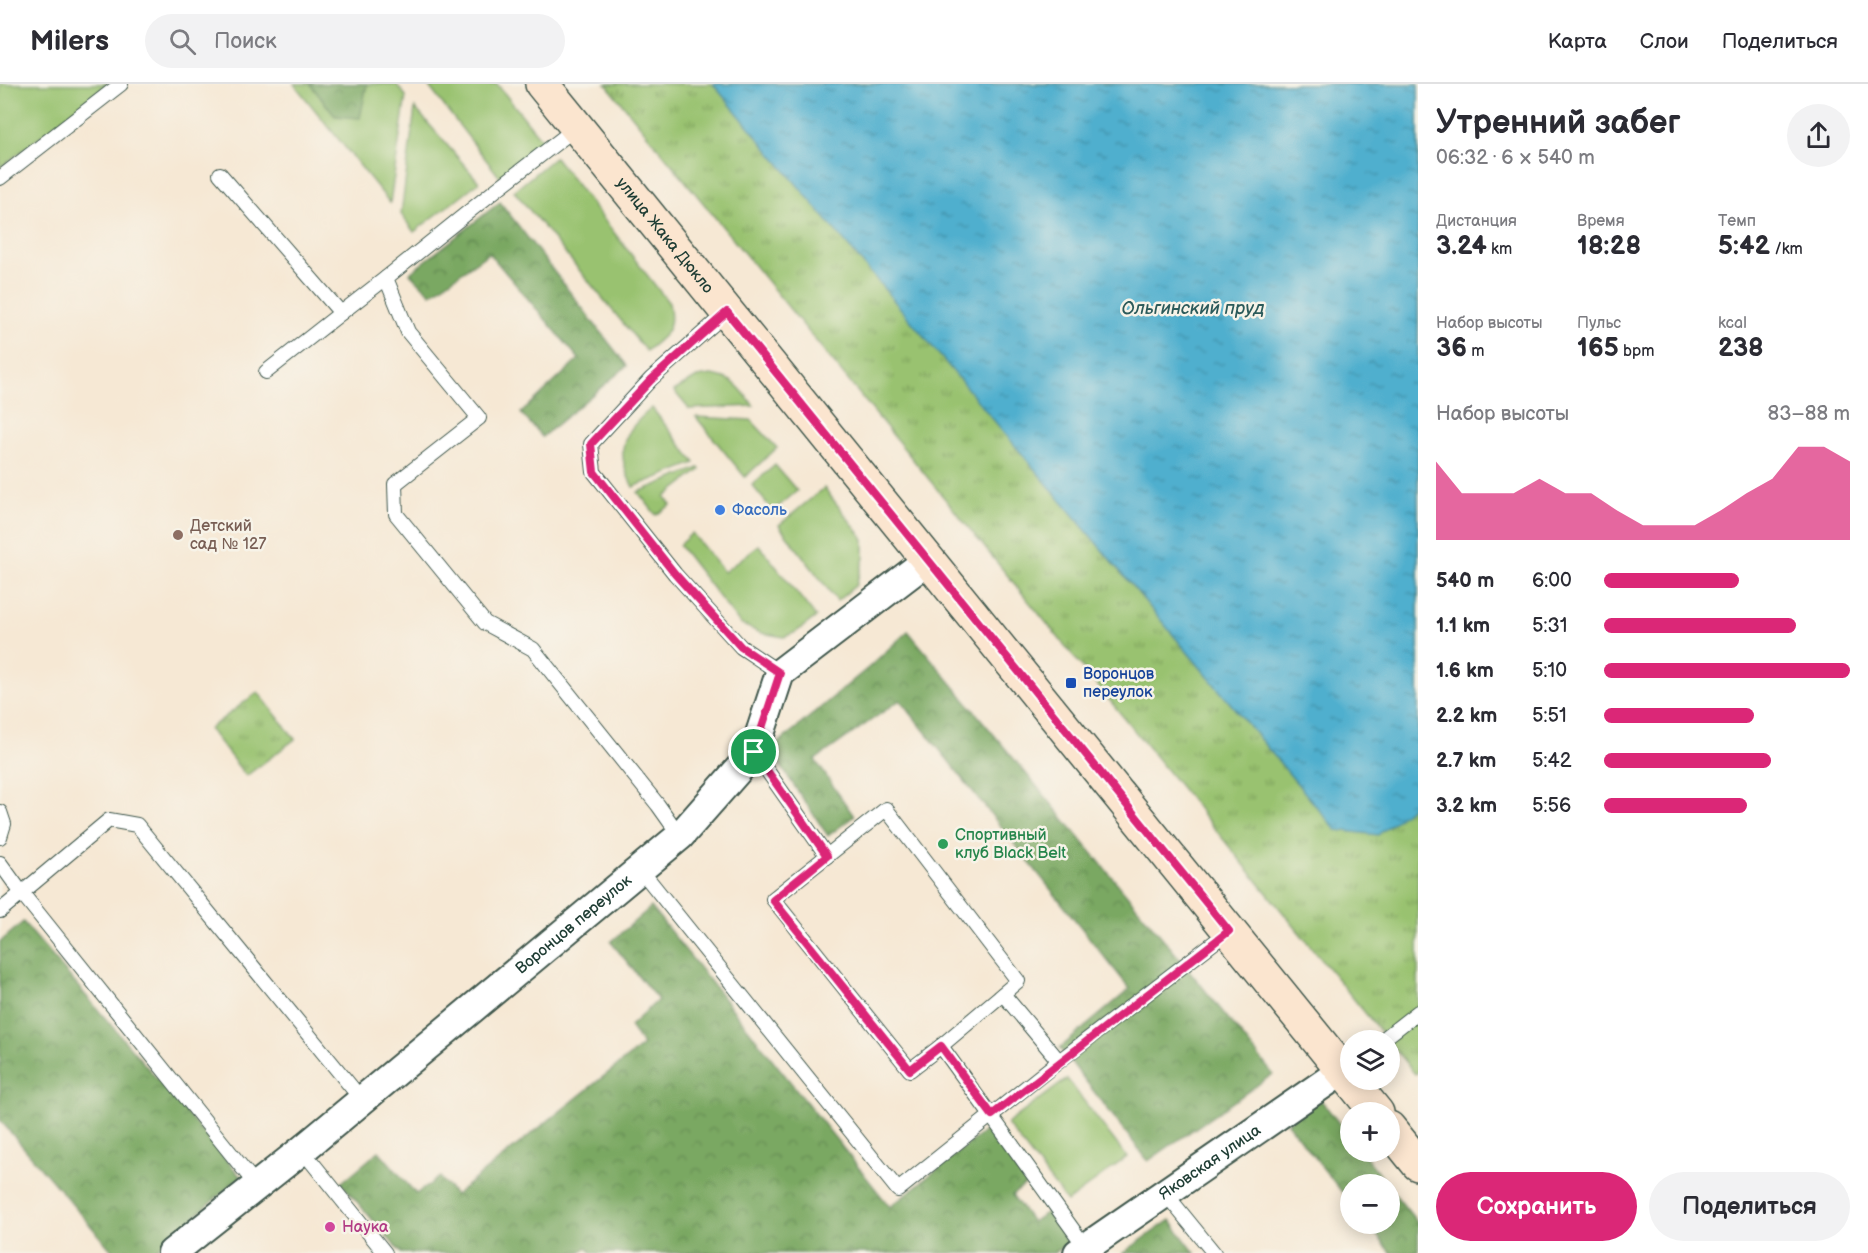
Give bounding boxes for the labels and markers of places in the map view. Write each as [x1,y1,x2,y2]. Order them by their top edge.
place label: Фасоль [732,501,787,520]
marker: Фасоль [713,503,727,517]
place label: Детский сад № 127 [190,517,266,554]
marker: Детский сад № 127 [171,528,185,542]
place label: Воронцов переулок [1083,665,1155,702]
marker: Воронцов переулок [1064,676,1078,690]
pin [728,726,779,777]
place label: Спортивный клуб Black Belt [955,826,1066,863]
marker: Спортивный клуб Black Belt [936,837,950,851]
place label: Наука [342,1218,389,1237]
marker: Наука [323,1220,337,1234]

